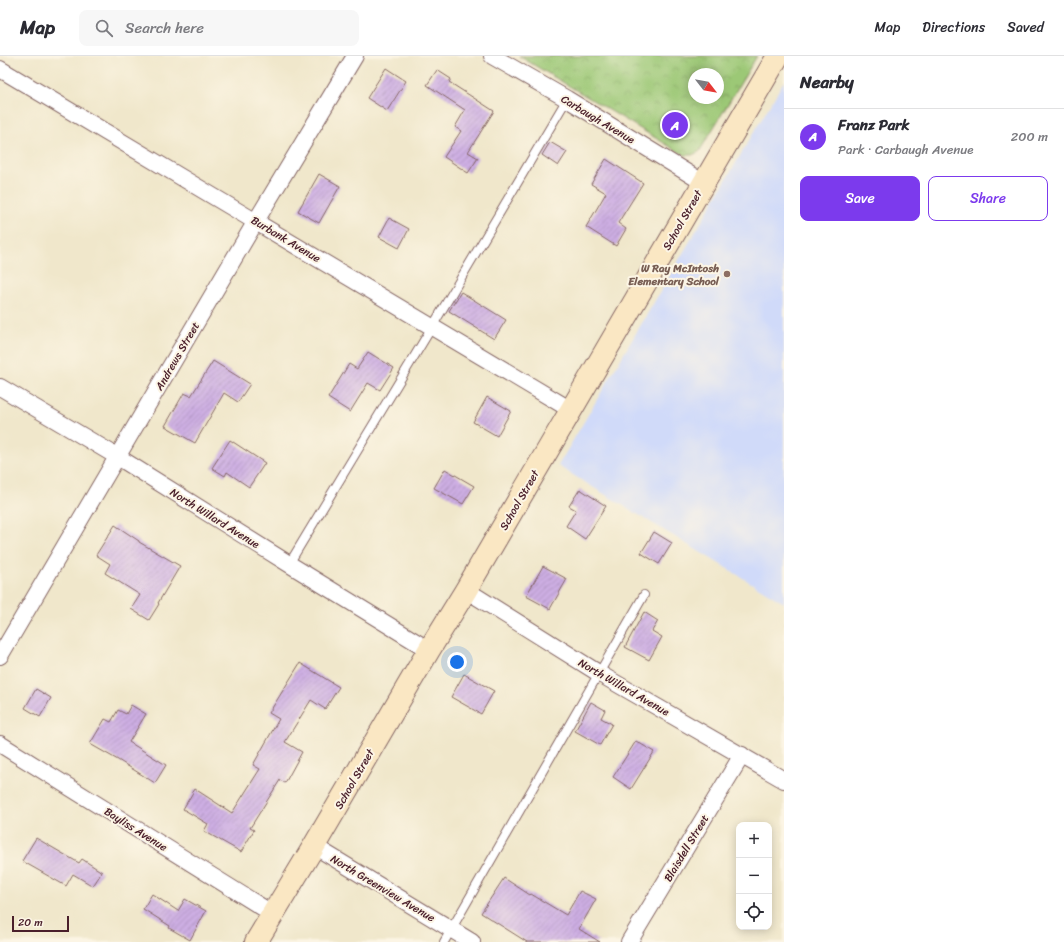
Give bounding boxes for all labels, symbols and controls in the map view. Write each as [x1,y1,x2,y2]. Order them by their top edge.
search box [79,10,359,46]
text: Map [20,11,55,44]
text: Search here [125,15,204,41]
text: Map [874,15,900,40]
text: Directions [922,15,985,40]
text: Saved [1007,15,1044,40]
icon: search [93,17,115,39]
text: Nearby [800,67,854,97]
north arrow [688,68,724,104]
street label: Carbaugh Avenue [557,90,639,149]
pin: A [662,110,688,140]
text: Franz Park [838,112,909,138]
text: A [809,125,817,148]
text: 200 m [1011,125,1048,148]
text: Park · Carbaugh Avenue [838,138,974,161]
button: Save [800,176,920,221]
button: Share [928,176,1048,221]
street label: School Street [657,186,708,254]
street label: Burbank Avenue [247,211,325,268]
place label: W Ray McIntosh Elementary School [628,259,720,291]
marker: W Ray McIntosh Elementary School [722,269,732,279]
street label: Andrews Street [150,318,205,395]
street label: School Street [494,466,545,534]
street label: North Willard Avenue [166,483,264,554]
your location [447,652,467,672]
street label: North Willard Avenue [574,653,674,722]
street label: School Street [329,745,380,813]
street label: Bayliss Avenue [100,802,172,857]
street label: Blaisdell Street [659,811,714,886]
map controls [736,822,772,930]
button: + [736,822,772,858]
street label: North Greenview Avenue [327,850,439,928]
button: − [736,858,772,894]
button: locate [736,894,772,930]
text: 20 m [18,913,43,932]
scale bar [12,914,69,933]

